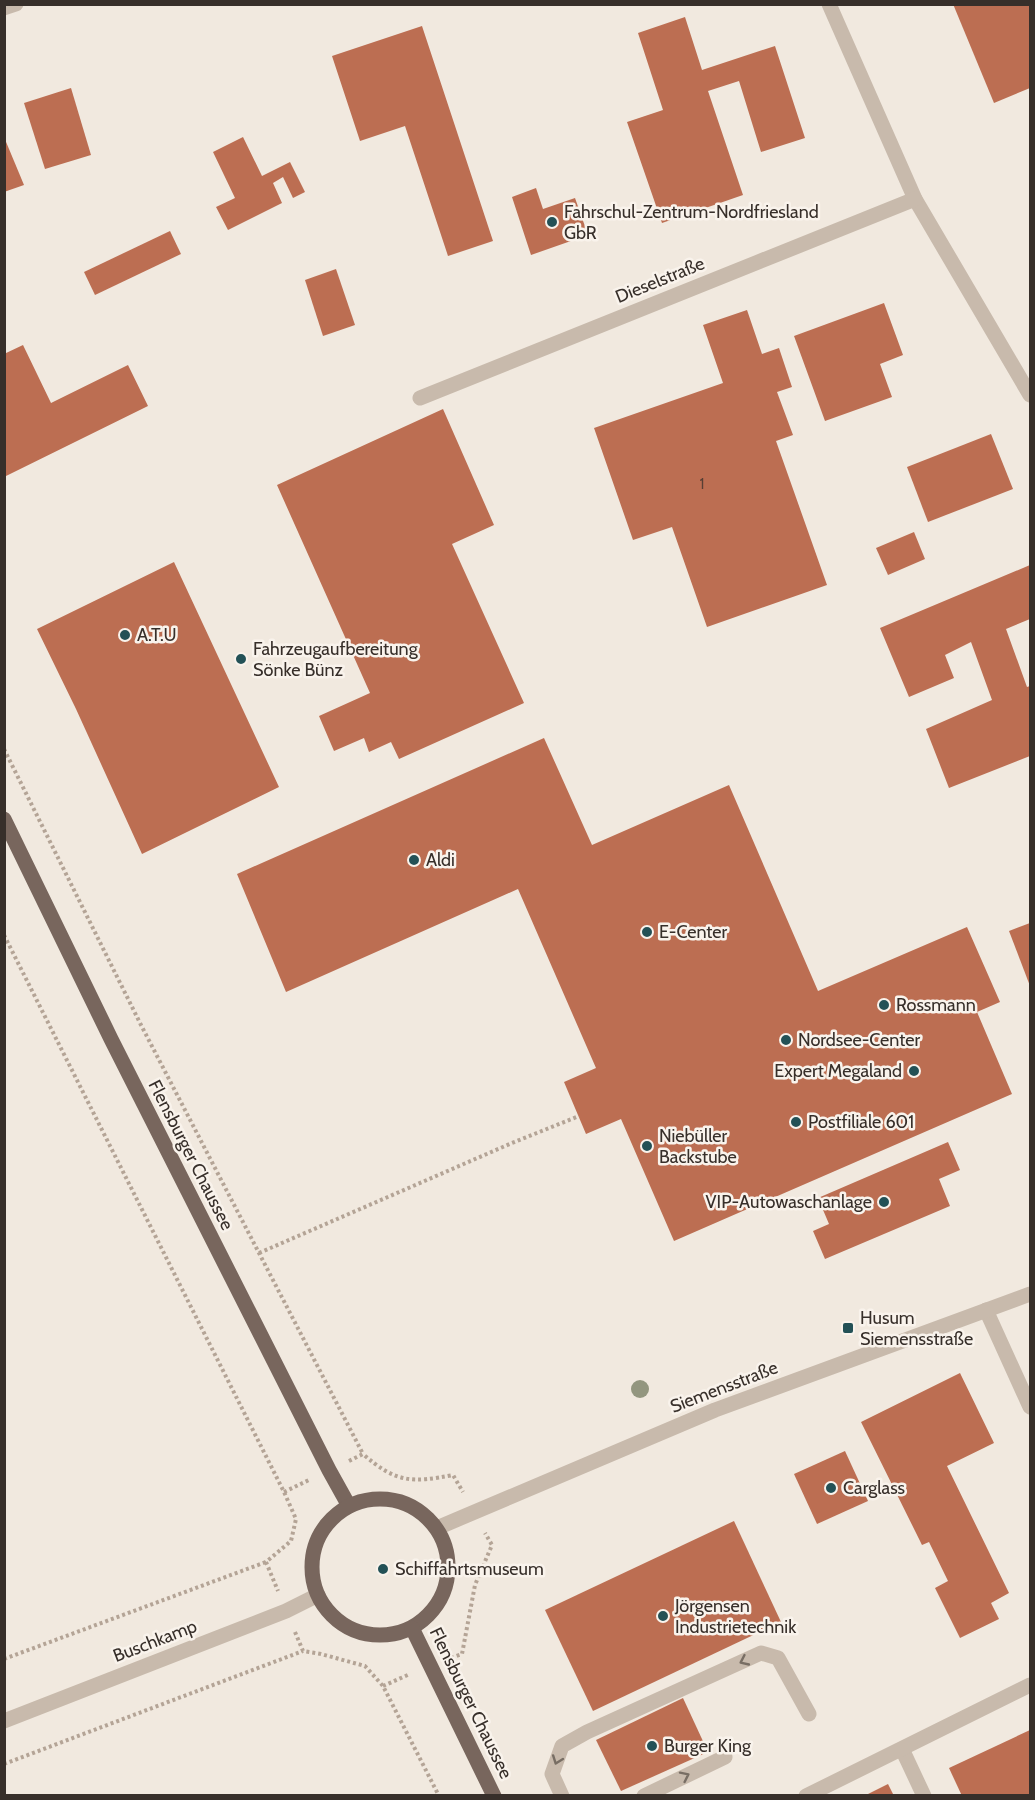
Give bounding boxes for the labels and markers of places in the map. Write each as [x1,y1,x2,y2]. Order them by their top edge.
place label: Fahrschul-Zentrum-Nordfriesland GbR [564,201,819,244]
marker: Fahrschul-Zentrum-Nordfriesland GbR [545,215,559,229]
place label: A.T.U [137,624,176,646]
marker: A.T.U [118,628,132,642]
place label: Fahrzeugaufbereitung Sönke Bünz [253,638,419,681]
marker: Fahrzeugaufbereitung Sönke Bünz [234,652,248,666]
place label: Aldi [426,849,455,871]
marker: Aldi [407,853,421,867]
place label: E-Center [659,921,728,943]
marker: E-Center [640,925,654,939]
place label: Rossmann [896,994,976,1016]
marker: Rossmann [877,998,891,1012]
place label: Nordsee-Center [798,1029,920,1051]
marker: Nordsee-Center [779,1033,793,1047]
place label: Expert Megaland [774,1060,902,1082]
marker: Expert Megaland [907,1064,921,1078]
place label: Postfiliale 601 [808,1111,914,1133]
marker: Postfiliale 601 [789,1115,803,1129]
place label: Niebüller Backstube [659,1125,737,1168]
marker: Niebüller Backstube [640,1139,654,1153]
place label: VIP-Autowaschanlage [706,1191,872,1213]
marker: VIP-Autowaschanlage [877,1195,891,1209]
place label: Husum Siemensstraße [860,1307,973,1350]
marker: Husum Siemensstraße [841,1321,855,1335]
place label: Carglass [843,1477,905,1499]
marker: Carglass [824,1481,838,1495]
place label: Schiffahrtsmuseum [395,1558,544,1580]
marker: Schiffahrtsmuseum [376,1562,390,1576]
place label: Jörgensen Industrietechnik [674,1595,797,1638]
marker: Jörgensen Industrietechnik [656,1609,670,1623]
place label: Burger King [664,1735,752,1757]
marker: Burger King [645,1739,659,1753]

